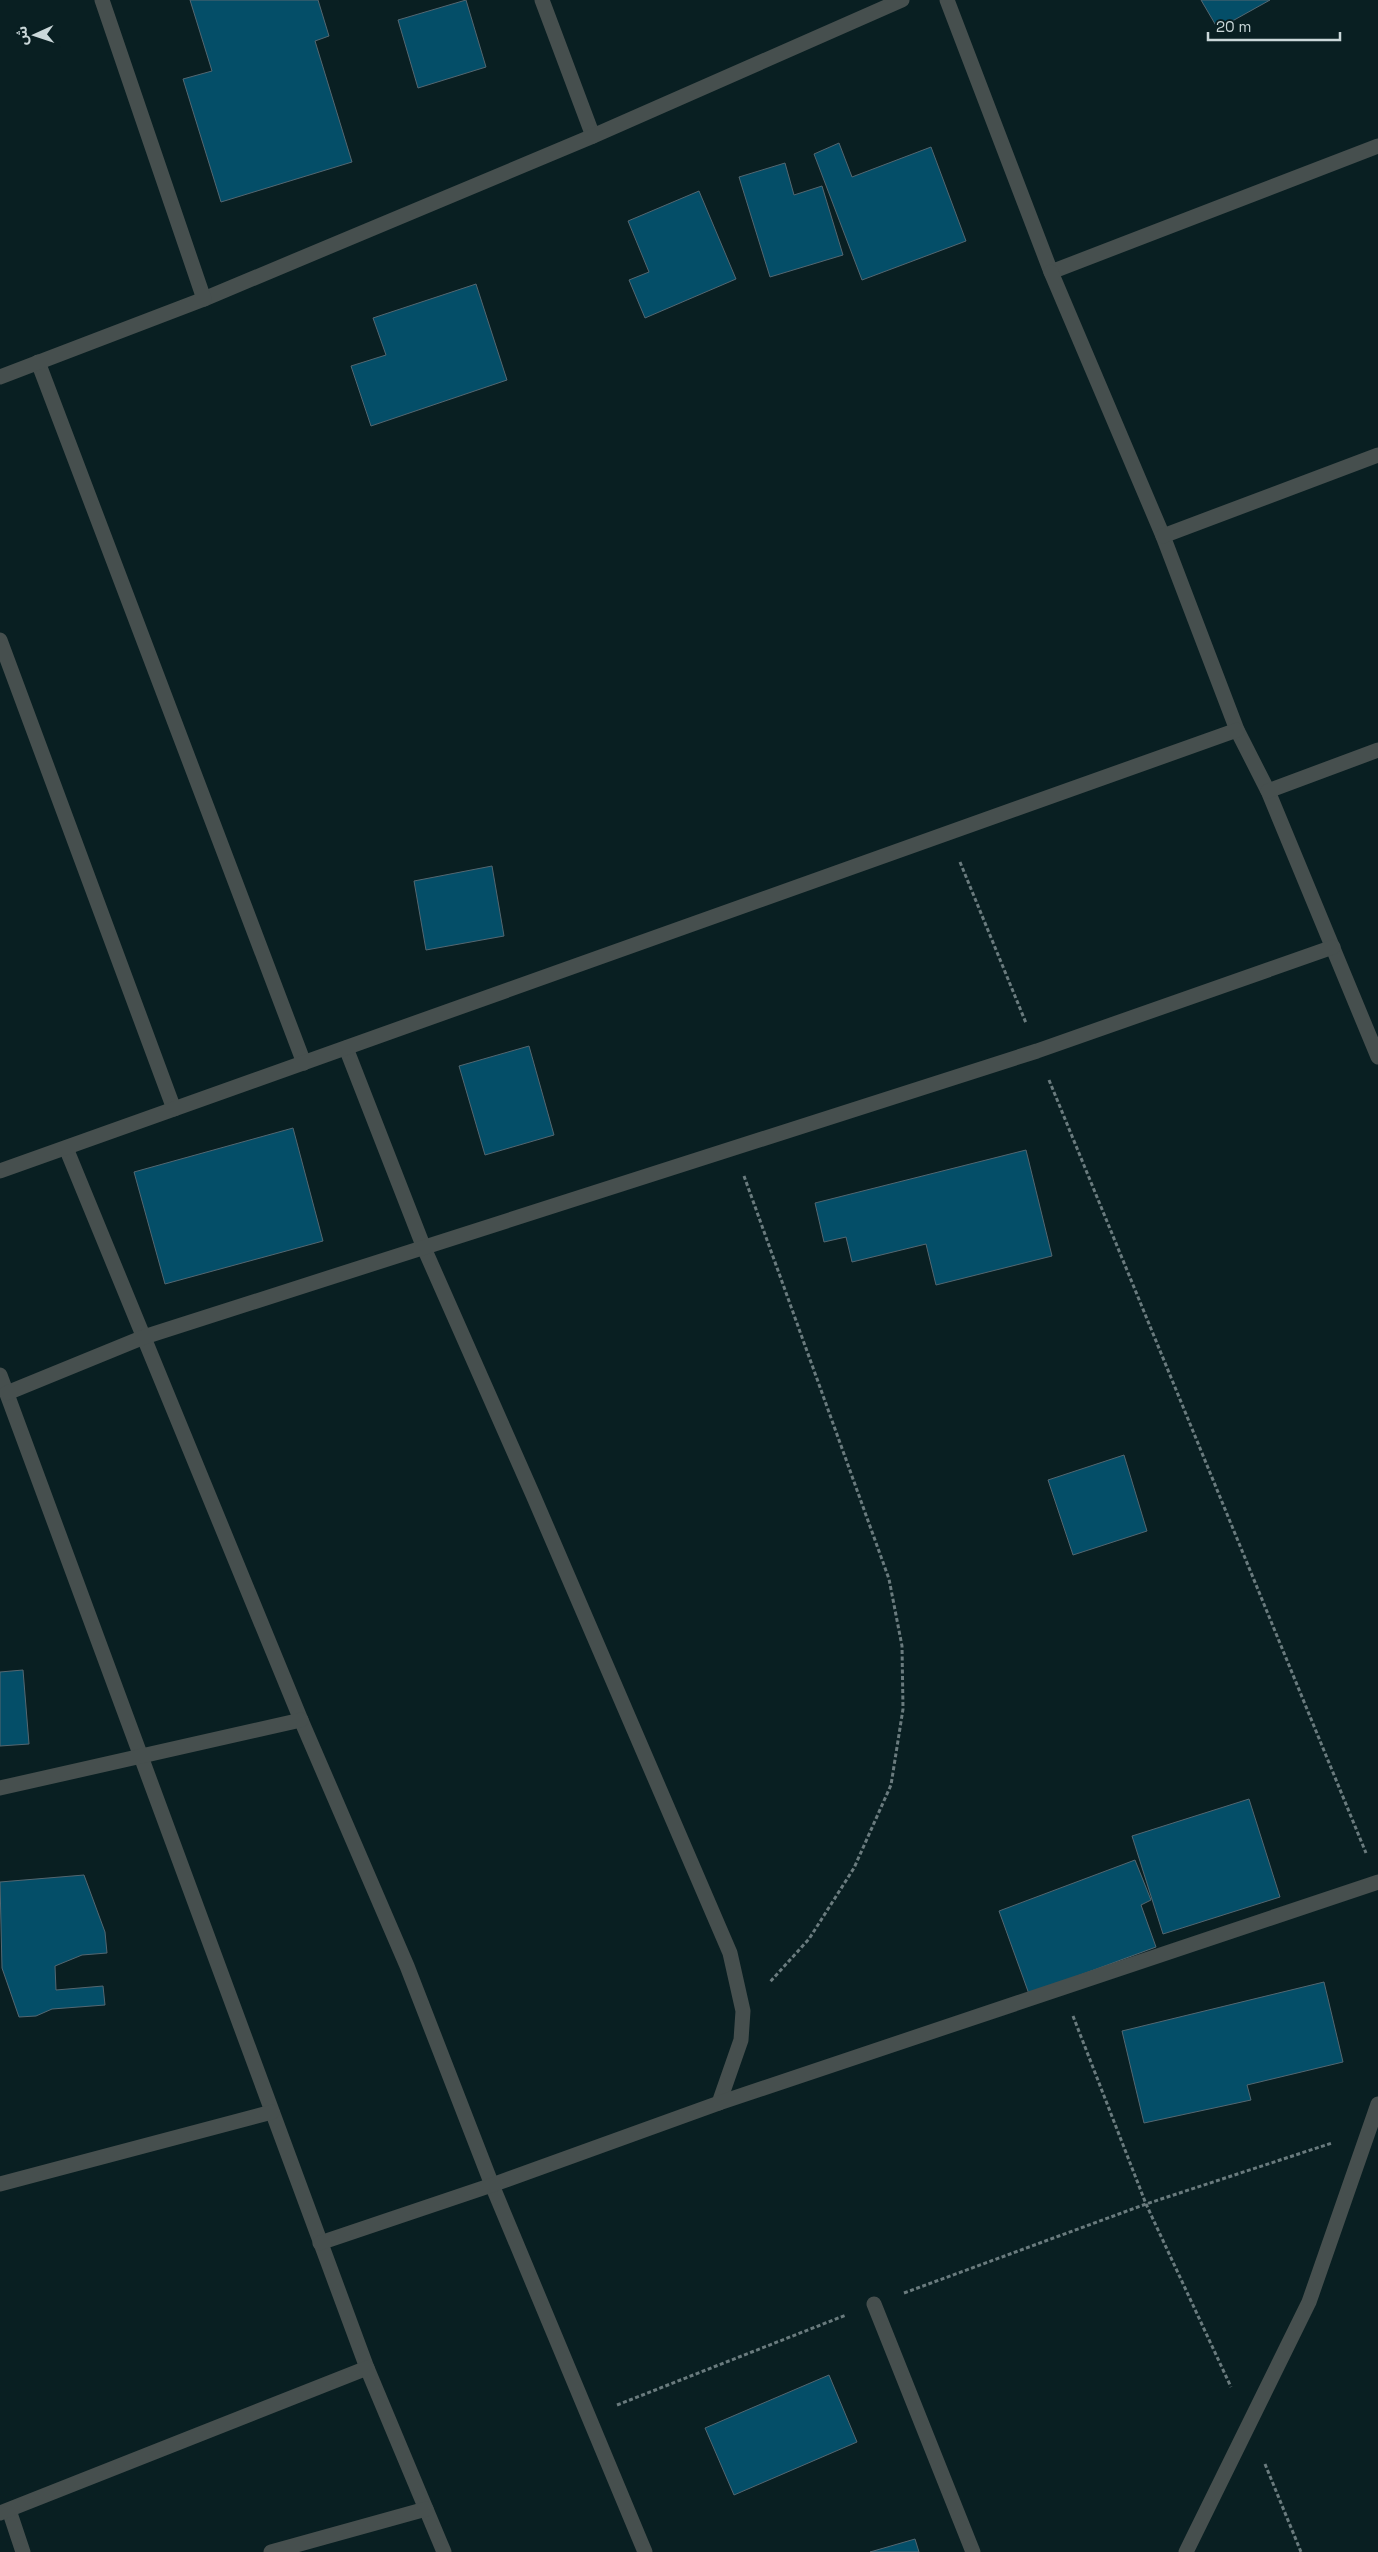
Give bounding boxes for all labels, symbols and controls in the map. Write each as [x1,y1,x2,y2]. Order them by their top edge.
north arrow [10,10,60,60]
scale bar [1208,10,1340,42]
text: 20 m [1216,17,1251,36]
text: ش [13,26,32,46]

